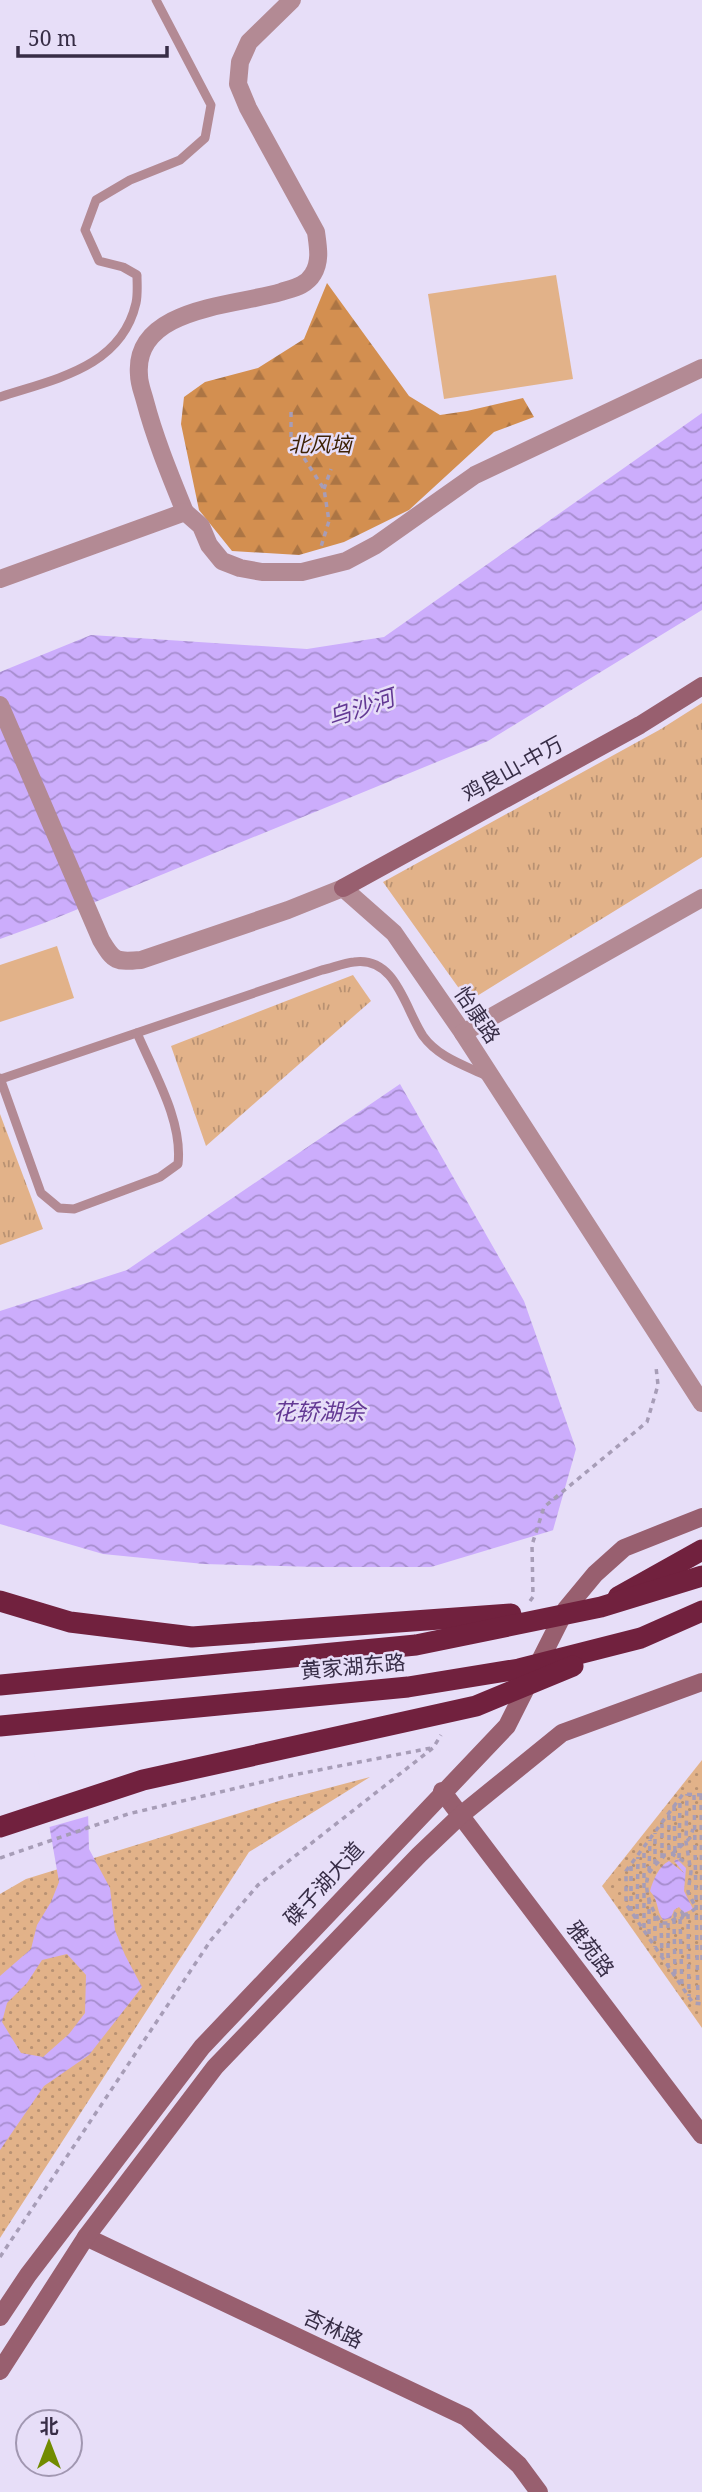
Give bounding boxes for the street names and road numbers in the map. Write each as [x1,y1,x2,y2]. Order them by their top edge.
street label: 鸡良山-中万 [457,729,568,807]
street label: 怡康路 [449,980,507,1048]
street label: 黄家湖东路 [299,1647,406,1685]
street label: 碟子湖大道 [277,1835,369,1931]
street label: 雅苑路 [561,1915,621,1982]
street label: 杏林路 [299,2302,368,2354]

